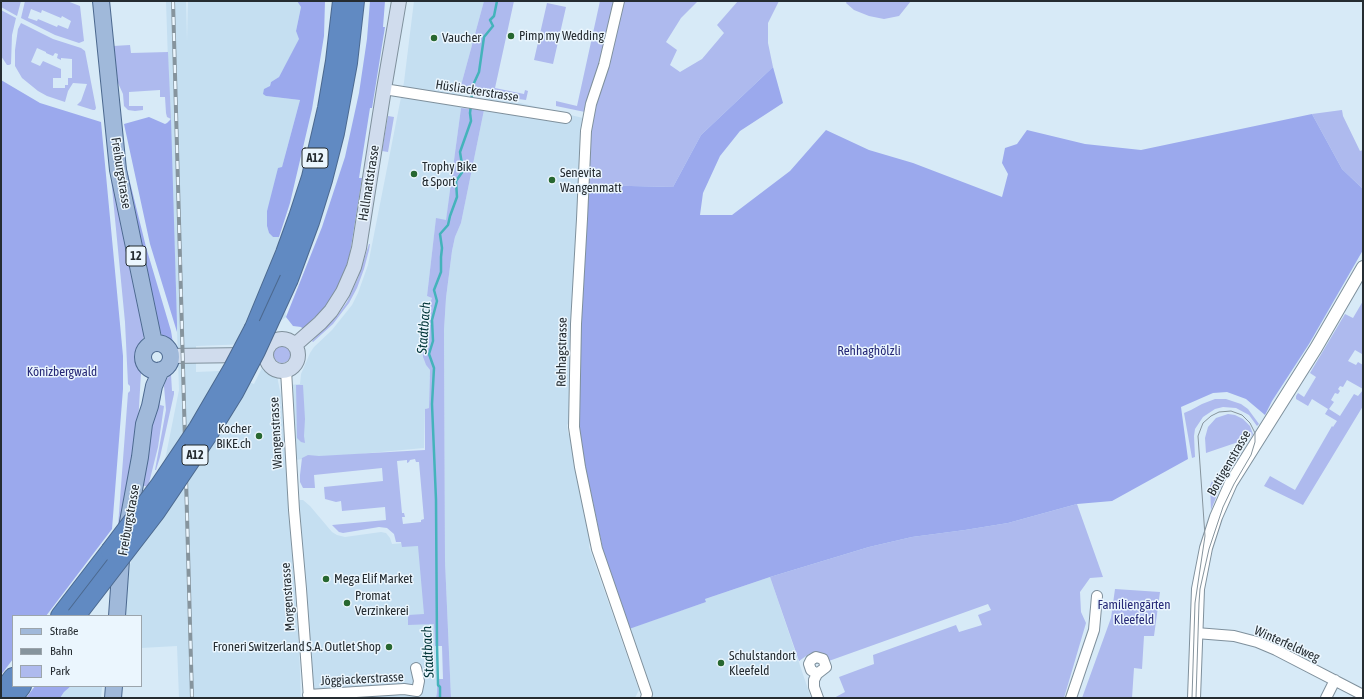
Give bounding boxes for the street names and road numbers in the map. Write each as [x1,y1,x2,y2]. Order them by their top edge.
street label: Hüsliackerstrasse [434,77,520,105]
street label: Freiburgstrasse [108,136,134,210]
street label: Hallmattstrasse [355,144,383,222]
road number: A12 [302,148,328,168]
road number: 12 [126,246,146,266]
street label: Rehhagstrasse [554,317,570,387]
street label: Wangenstrasse [266,397,286,469]
street label: Bottigenstrasse [1204,427,1254,499]
road number: A12 [182,445,208,465]
street label: Freiburgstrasse [115,483,143,557]
street label: Morgenstrasse [278,562,298,632]
street label: Winterfeldweg [1252,623,1322,665]
street label: Jöggiackerstrasse [320,669,404,689]

